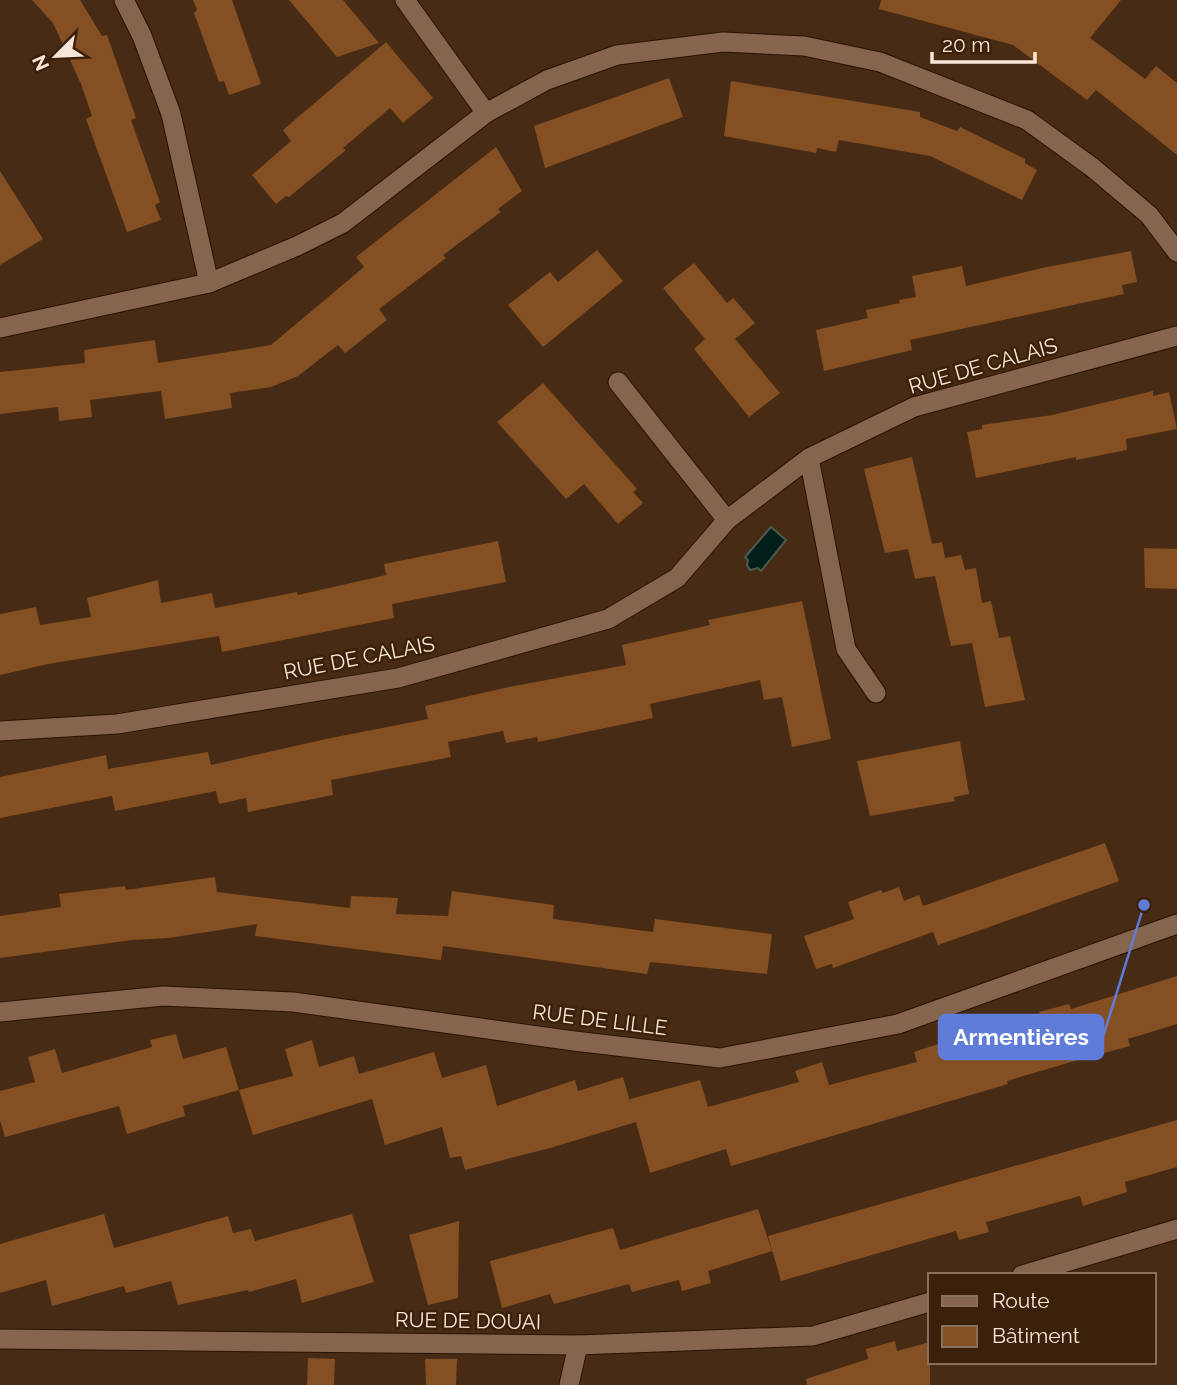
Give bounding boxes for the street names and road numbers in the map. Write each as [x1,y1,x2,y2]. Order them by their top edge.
street label: RUE DE CALAIS [906,332,1060,399]
street label: RUE DE CALAIS [281,631,437,684]
street label: RUE DE LILLE [531,999,669,1040]
street label: RUE DE DOUAI [395,1307,541,1334]

